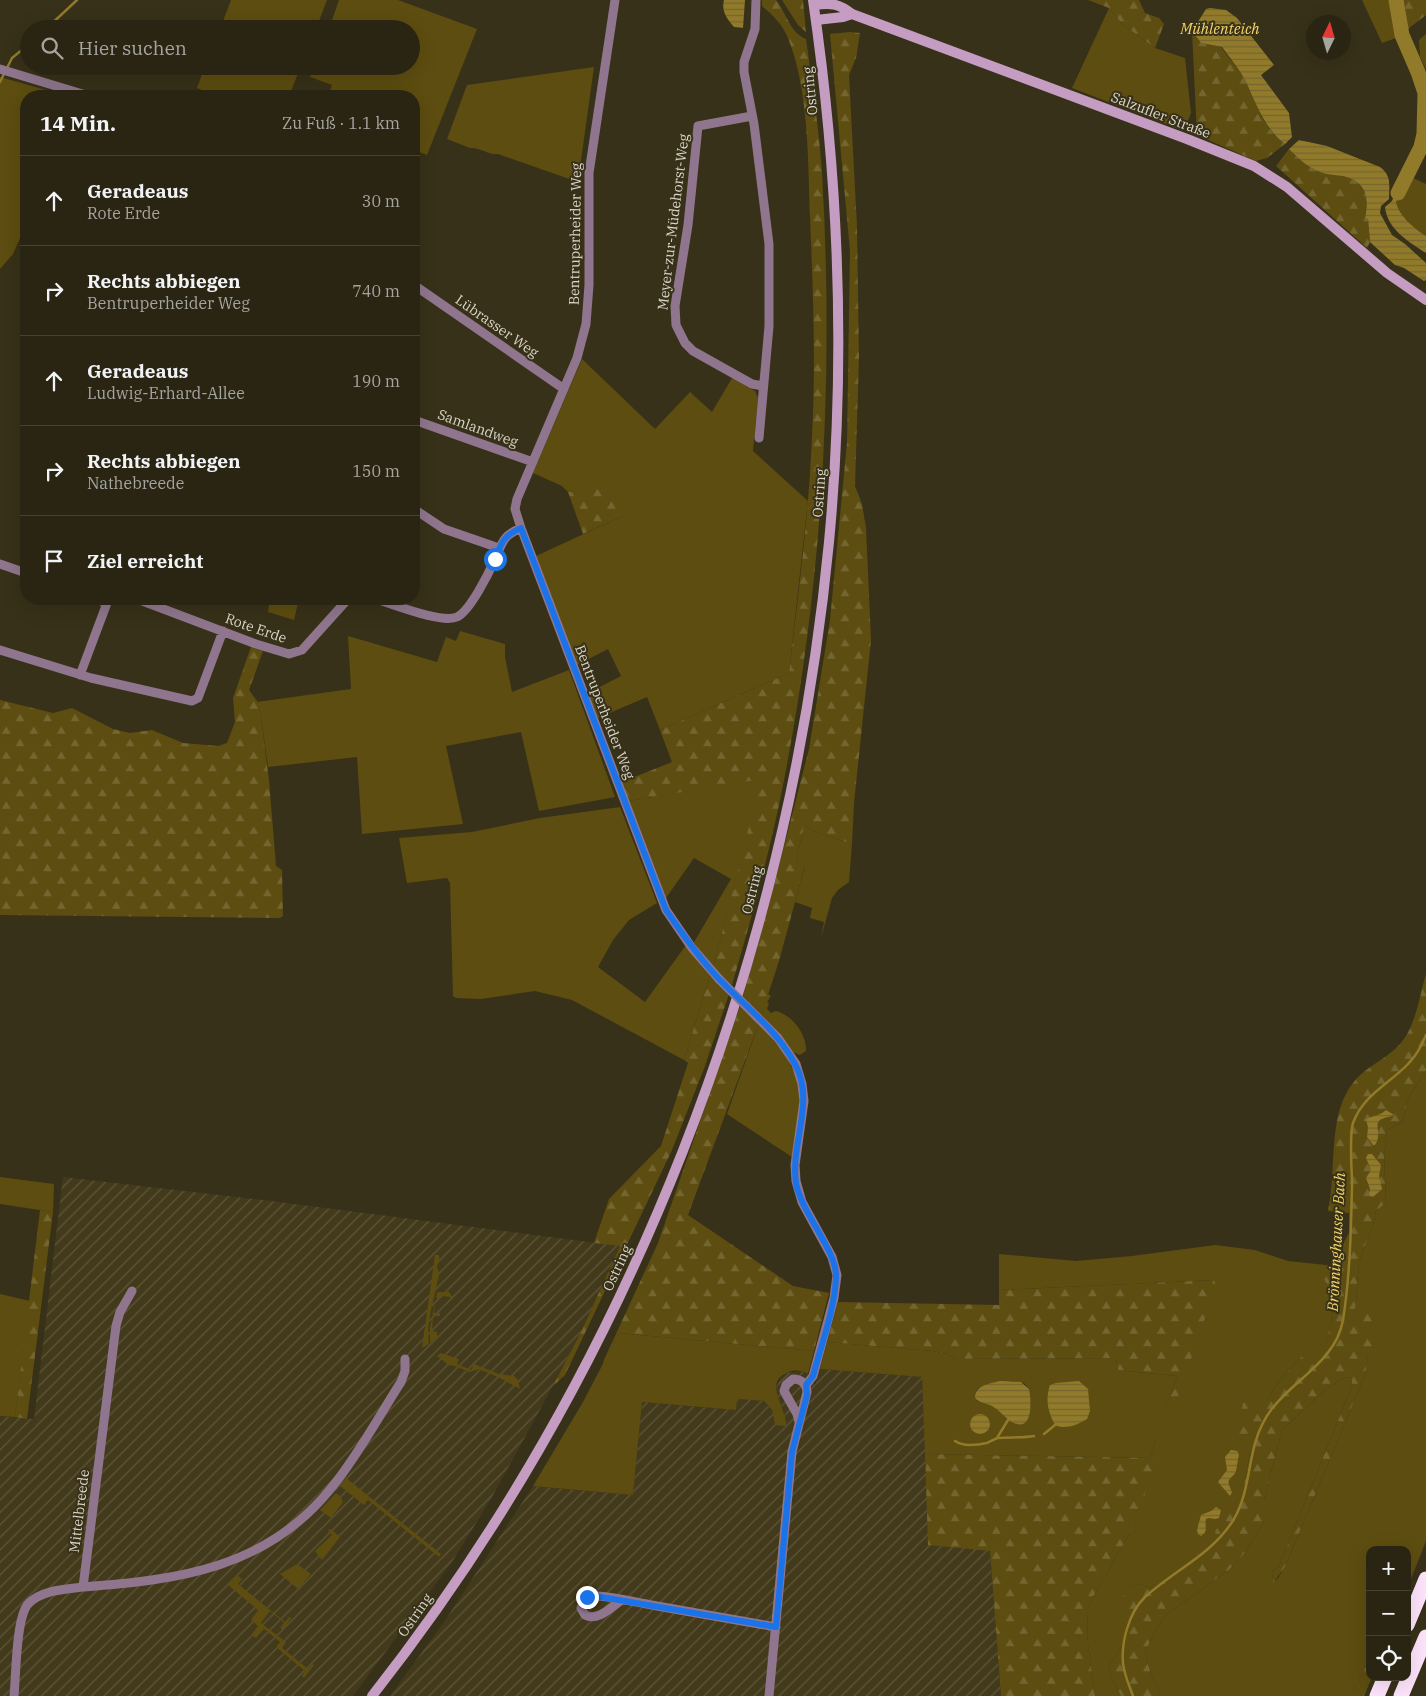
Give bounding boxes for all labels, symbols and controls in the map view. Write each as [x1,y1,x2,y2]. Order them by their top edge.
north arrow [1306,15,1351,60]
water label: Mühlenteich [1179,19,1260,38]
search box [20,20,420,75]
icon: search [38,34,66,62]
text: Hier suchen [78,36,187,60]
street label: Ostring [798,65,822,116]
street label: Salzufler Straße [1109,88,1213,142]
text: 14 Min. [40,109,116,137]
text: Zu Fuß · 1.1 km [282,113,400,133]
street label: Meyer-zur-Müdehorst-Weg [653,132,693,311]
street label: Bentruperheider Weg [565,162,585,305]
text: Geradeaus [87,179,188,203]
icon: ahead [40,187,68,215]
text: 30 m [362,191,400,211]
text: Rote Erde [87,203,160,223]
text: Rechts abbiegen [87,269,241,293]
icon: right [40,277,68,305]
text: 740 m [352,281,400,301]
street label: Lübrasser Weg [452,291,542,362]
text: Bentruperheider Weg [87,293,250,313]
text: Geradeaus [87,359,188,383]
icon: ahead [40,367,68,395]
text: 190 m [352,371,400,391]
text: Ludwig-Erhard-Allee [87,383,245,403]
street label: Samlandweg [435,405,521,451]
text: Rechts abbiegen [87,449,241,473]
icon: right [40,457,68,485]
text: 150 m [352,461,400,481]
street label: Ostring [808,468,830,518]
text: Nathebreede [87,473,184,493]
icon: arrive [40,547,68,575]
route start [484,548,507,571]
text: Ziel erreicht [87,549,203,573]
street label: Rote Erde [223,609,289,647]
street label: Bentruperheider Weg [571,642,639,782]
street label: Ostring [737,864,767,916]
water label: Brönninghauser Bach [1323,1171,1349,1313]
street label: Ostring [599,1242,636,1294]
street label: Mittelbreede [65,1468,93,1554]
map controls [1366,1546,1411,1681]
button: + [1366,1546,1411,1591]
route end [576,1586,599,1609]
street label: Ostring [394,1590,437,1640]
button: − [1366,1591,1411,1636]
button: locate [1366,1636,1411,1681]

